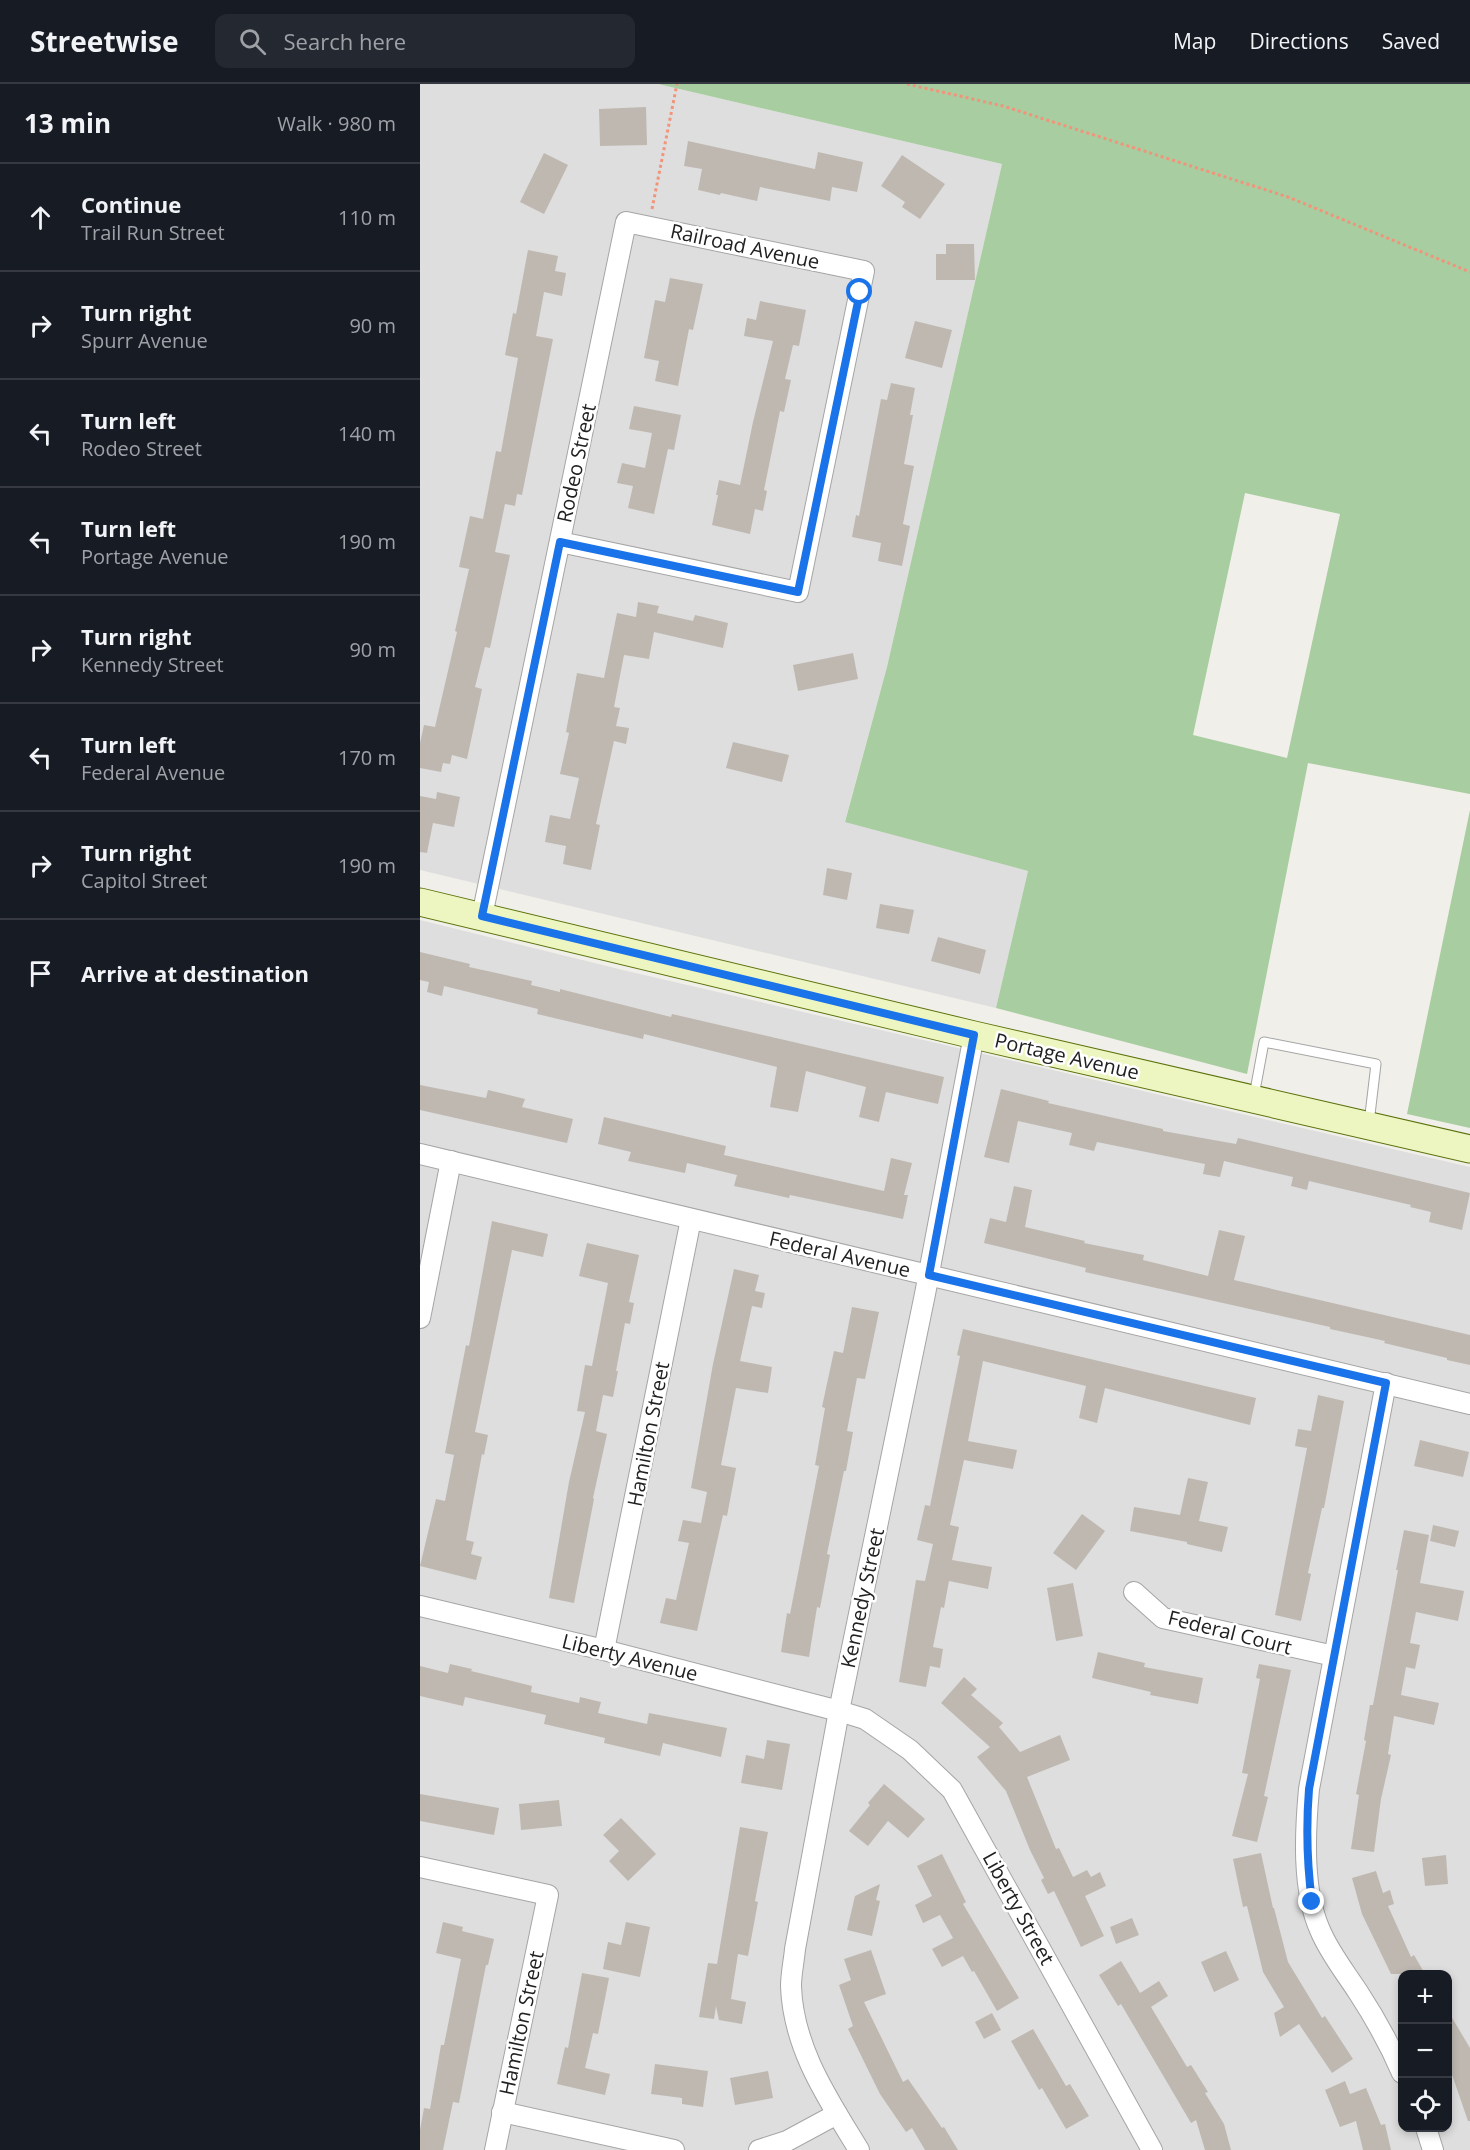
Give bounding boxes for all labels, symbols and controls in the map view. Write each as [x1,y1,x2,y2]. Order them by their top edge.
search box [215,14,635,68]
text: Streetwise [30,22,179,60]
icon: search [236,25,269,58]
text: Search here [284,26,406,56]
text: Map [1173,27,1216,55]
text: Directions [1249,27,1349,55]
text: Saved [1382,27,1440,55]
text: 13 min [24,105,111,141]
text: Walk · 980 m [277,110,396,137]
text: Continue [81,189,181,219]
icon: ahead [24,201,57,234]
text: 110 m [338,204,396,231]
street label: Railroad Avenue [668,217,822,275]
text: Trail Run Street [81,219,225,246]
route start [846,278,872,304]
text: Turn right [81,297,192,327]
icon: right [24,309,57,342]
text: 90 m [349,312,396,339]
text: Spurr Avenue [81,327,208,354]
street label: Rodeo Street [550,401,602,525]
text: Turn left [81,405,176,435]
icon: left [24,417,57,450]
text: 140 m [338,420,396,447]
text: Rodeo Street [81,435,202,462]
text: Turn left [81,513,176,543]
icon: left [24,525,57,558]
text: 190 m [338,528,396,555]
text: Portage Avenue [81,543,228,570]
text: Turn right [81,621,192,651]
icon: right [24,633,57,666]
text: 90 m [349,636,396,663]
text: Kennedy Street [81,651,224,678]
text: Turn left [81,729,176,759]
icon: left [24,741,57,774]
text: 170 m [338,744,396,771]
text: Federal Avenue [81,759,225,786]
text: Turn right [81,837,192,867]
icon: right [24,849,57,882]
text: 190 m [338,852,396,879]
text: Capitol Street [81,867,207,894]
icon: arrive [24,957,57,990]
text: Arrive at destination [81,958,309,988]
street label: Portage Avenue [992,1026,1142,1086]
street label: Federal Avenue [767,1225,913,1283]
street label: Hamilton Street [621,1359,675,1509]
street label: Kennedy Street [834,1525,890,1671]
street label: Federal Court [1165,1604,1295,1660]
street label: Liberty Avenue [559,1627,701,1687]
street label: Liberty Street [977,1847,1061,1969]
route end [1298,1888,1324,1914]
street label: Hamilton Street [493,1948,549,2098]
map controls [1398,1970,1452,2132]
button: + [1398,1970,1452,2024]
button: − [1398,2024,1452,2078]
button: locate [1398,2078,1452,2132]

